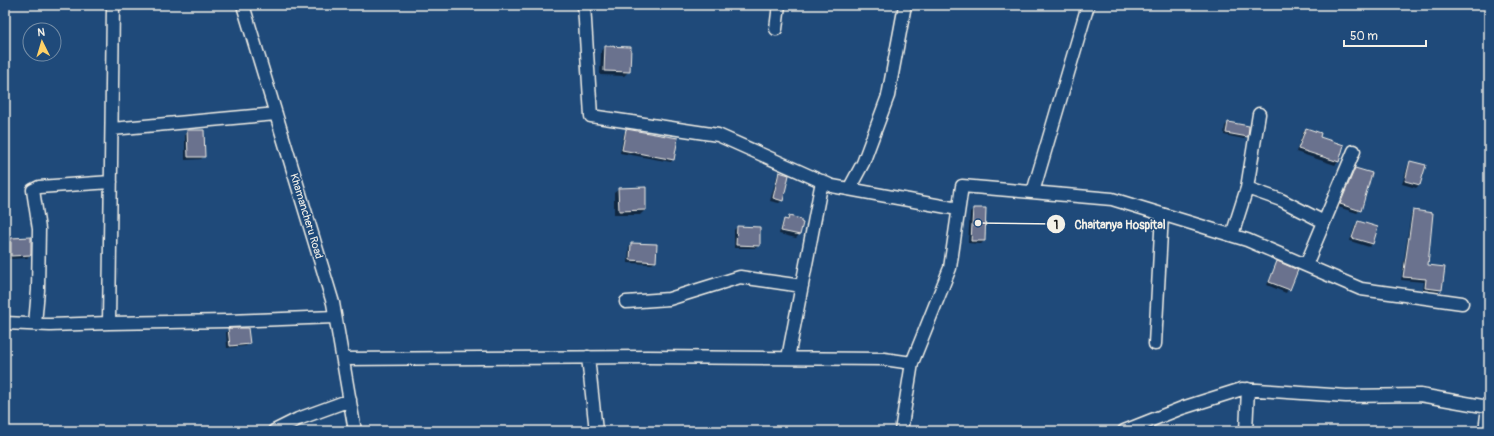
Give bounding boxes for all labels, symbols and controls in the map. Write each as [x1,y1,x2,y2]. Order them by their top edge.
north arrow [22,22,62,62]
scale bar [1344,22,1426,48]
text: N [37,26,46,39]
text: 50 m [1350,29,1378,44]
street label: Khamancheru Road [287,172,326,260]
callout: Chaitanya Hospital [1046,212,1173,236]
text: 1 [1054,218,1058,233]
text: Chaitanya Hospital [1074,218,1166,233]

